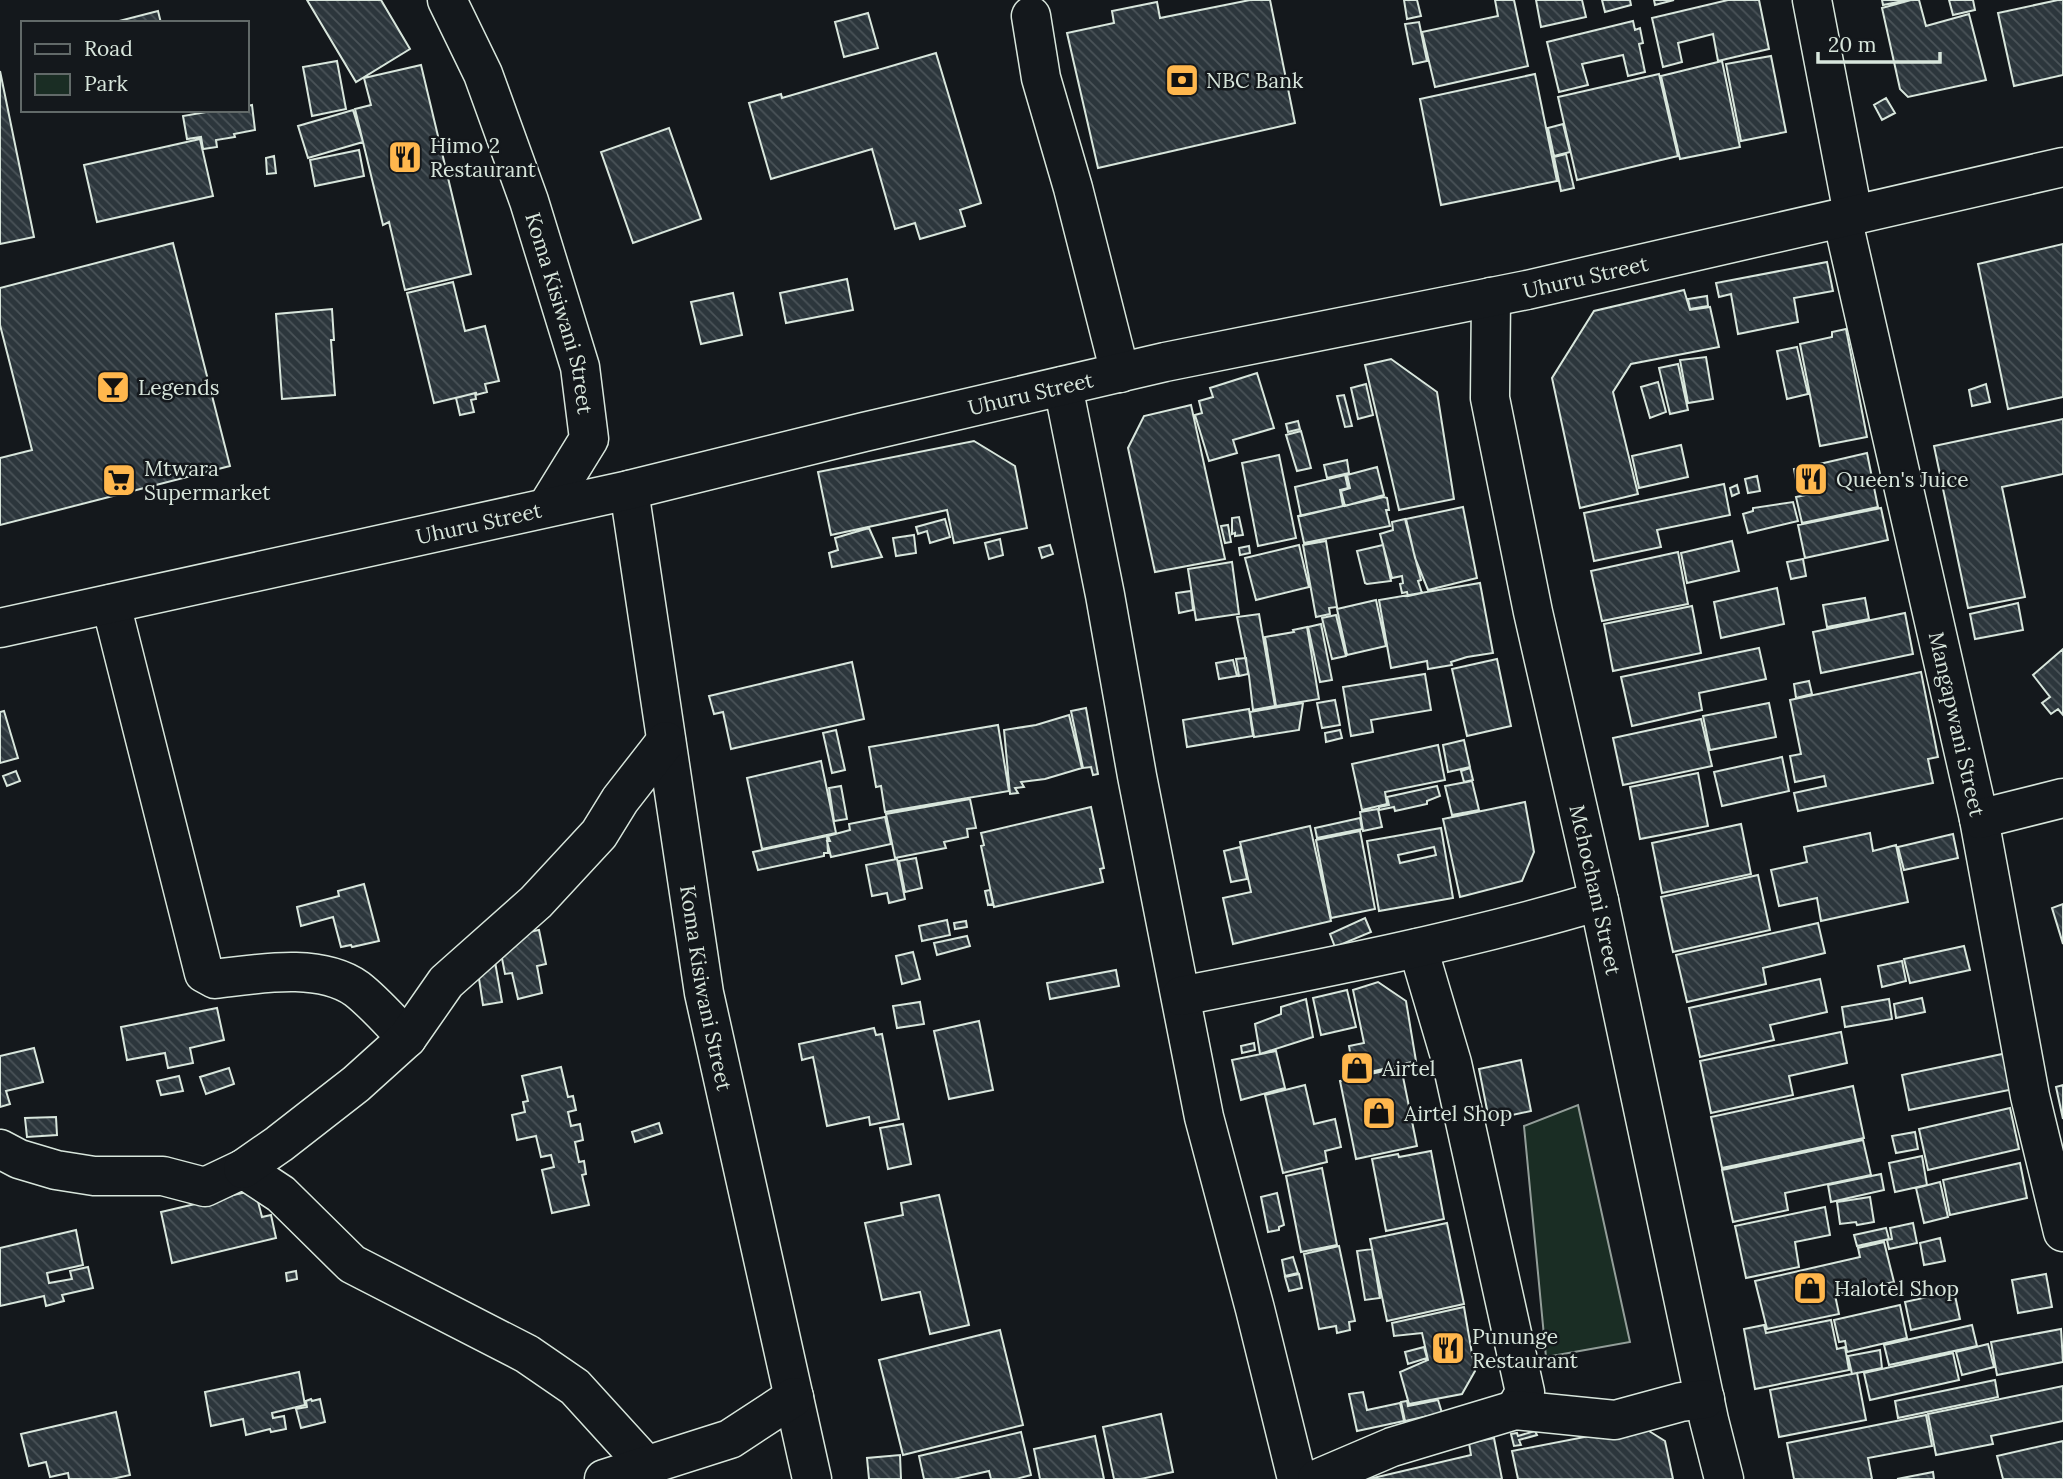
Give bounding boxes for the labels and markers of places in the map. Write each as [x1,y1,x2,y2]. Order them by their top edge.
bank icon: NBC Bank [1163,61,1201,99]
place label: NBC Bank [1206,67,1304,94]
place label: Himo 2 Restaurant [430,132,537,183]
restaurant icon: Himo 2 Restaurant [386,138,424,176]
bar icon: Legends [94,368,132,406]
place label: Legends [138,374,219,401]
place label: Mtwara Supermarket [144,455,271,506]
restaurant icon: Queen's Juice [1792,460,1830,498]
supermarket icon: Mtwara Supermarket [100,461,138,499]
place label: Queen's Juice [1836,466,1969,493]
shop icon: Airtel [1338,1049,1376,1087]
place label: Airtel [1381,1055,1436,1082]
shop icon: Airtel Shop [1360,1094,1398,1132]
place label: Airtel Shop [1403,1100,1512,1127]
shop icon: Halotel Shop [1791,1269,1829,1307]
place label: Halotel Shop [1834,1275,1959,1302]
place label: Pununge Restaurant [1472,1323,1579,1374]
restaurant icon: Pununge Restaurant [1429,1329,1467,1367]

